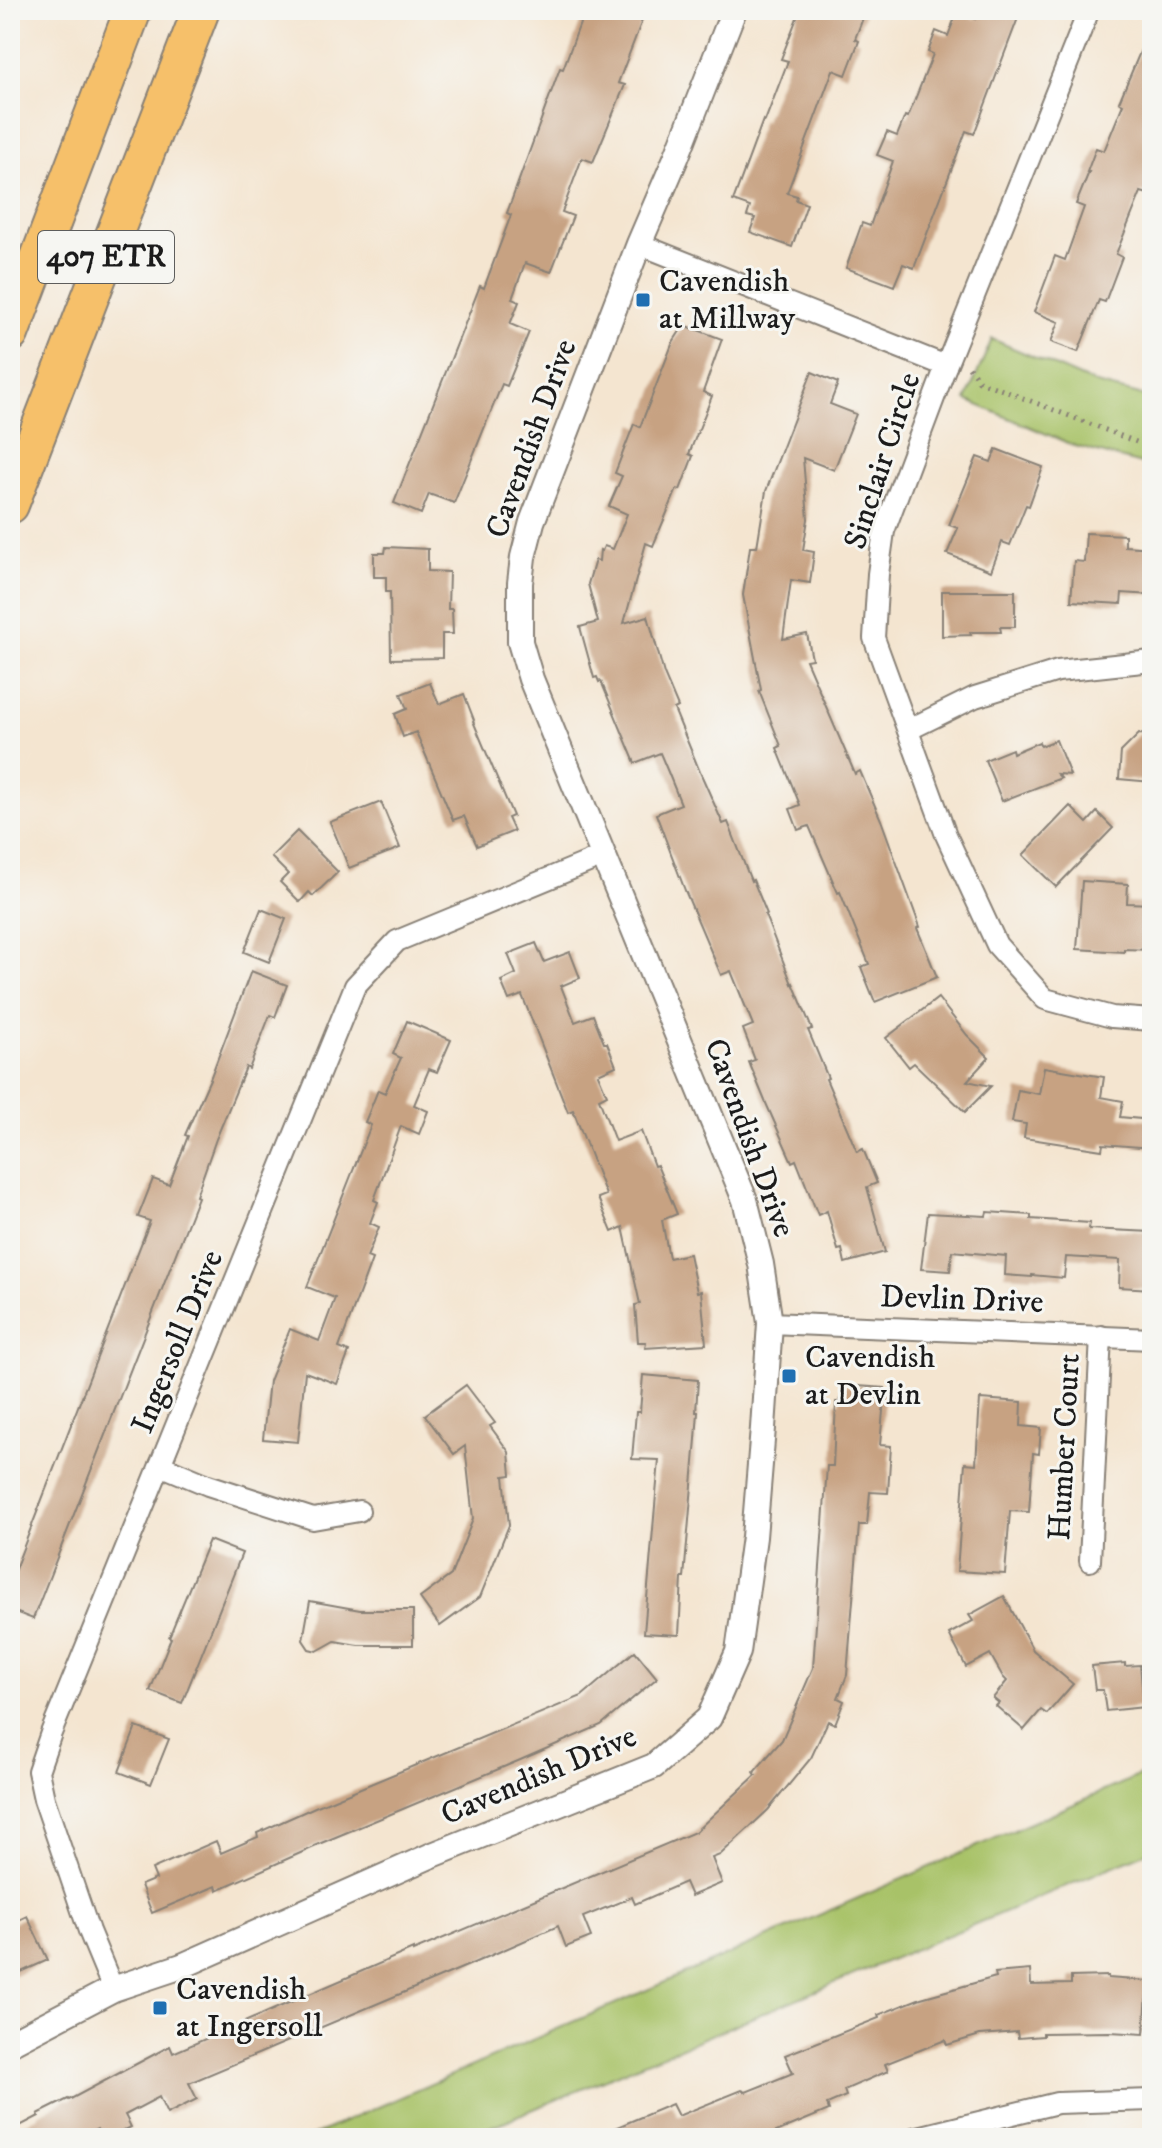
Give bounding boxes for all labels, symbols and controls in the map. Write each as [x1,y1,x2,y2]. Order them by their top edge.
road number: 407 ETR [38,231,174,283]
place label: Cavendish at Millway [659,262,796,339]
marker: Cavendish at Millway [634,291,652,309]
street label: Cavendish Drive [478,334,586,544]
street label: Sinclair Circle [836,368,930,554]
street label: Cavendish Drive [695,1033,803,1243]
street label: Ingersoll Drive [123,1245,233,1439]
street label: Devlin Drive [880,1277,1044,1323]
place label: Cavendish at Devlin [805,1338,936,1415]
street label: Humber Court [1040,1352,1090,1542]
marker: Cavendish at Devlin [780,1367,798,1385]
street label: Cavendish Drive [435,1717,643,1835]
place label: Cavendish at Ingersoll [176,1970,323,2047]
marker: Cavendish at Ingersoll [151,1999,169,2017]

